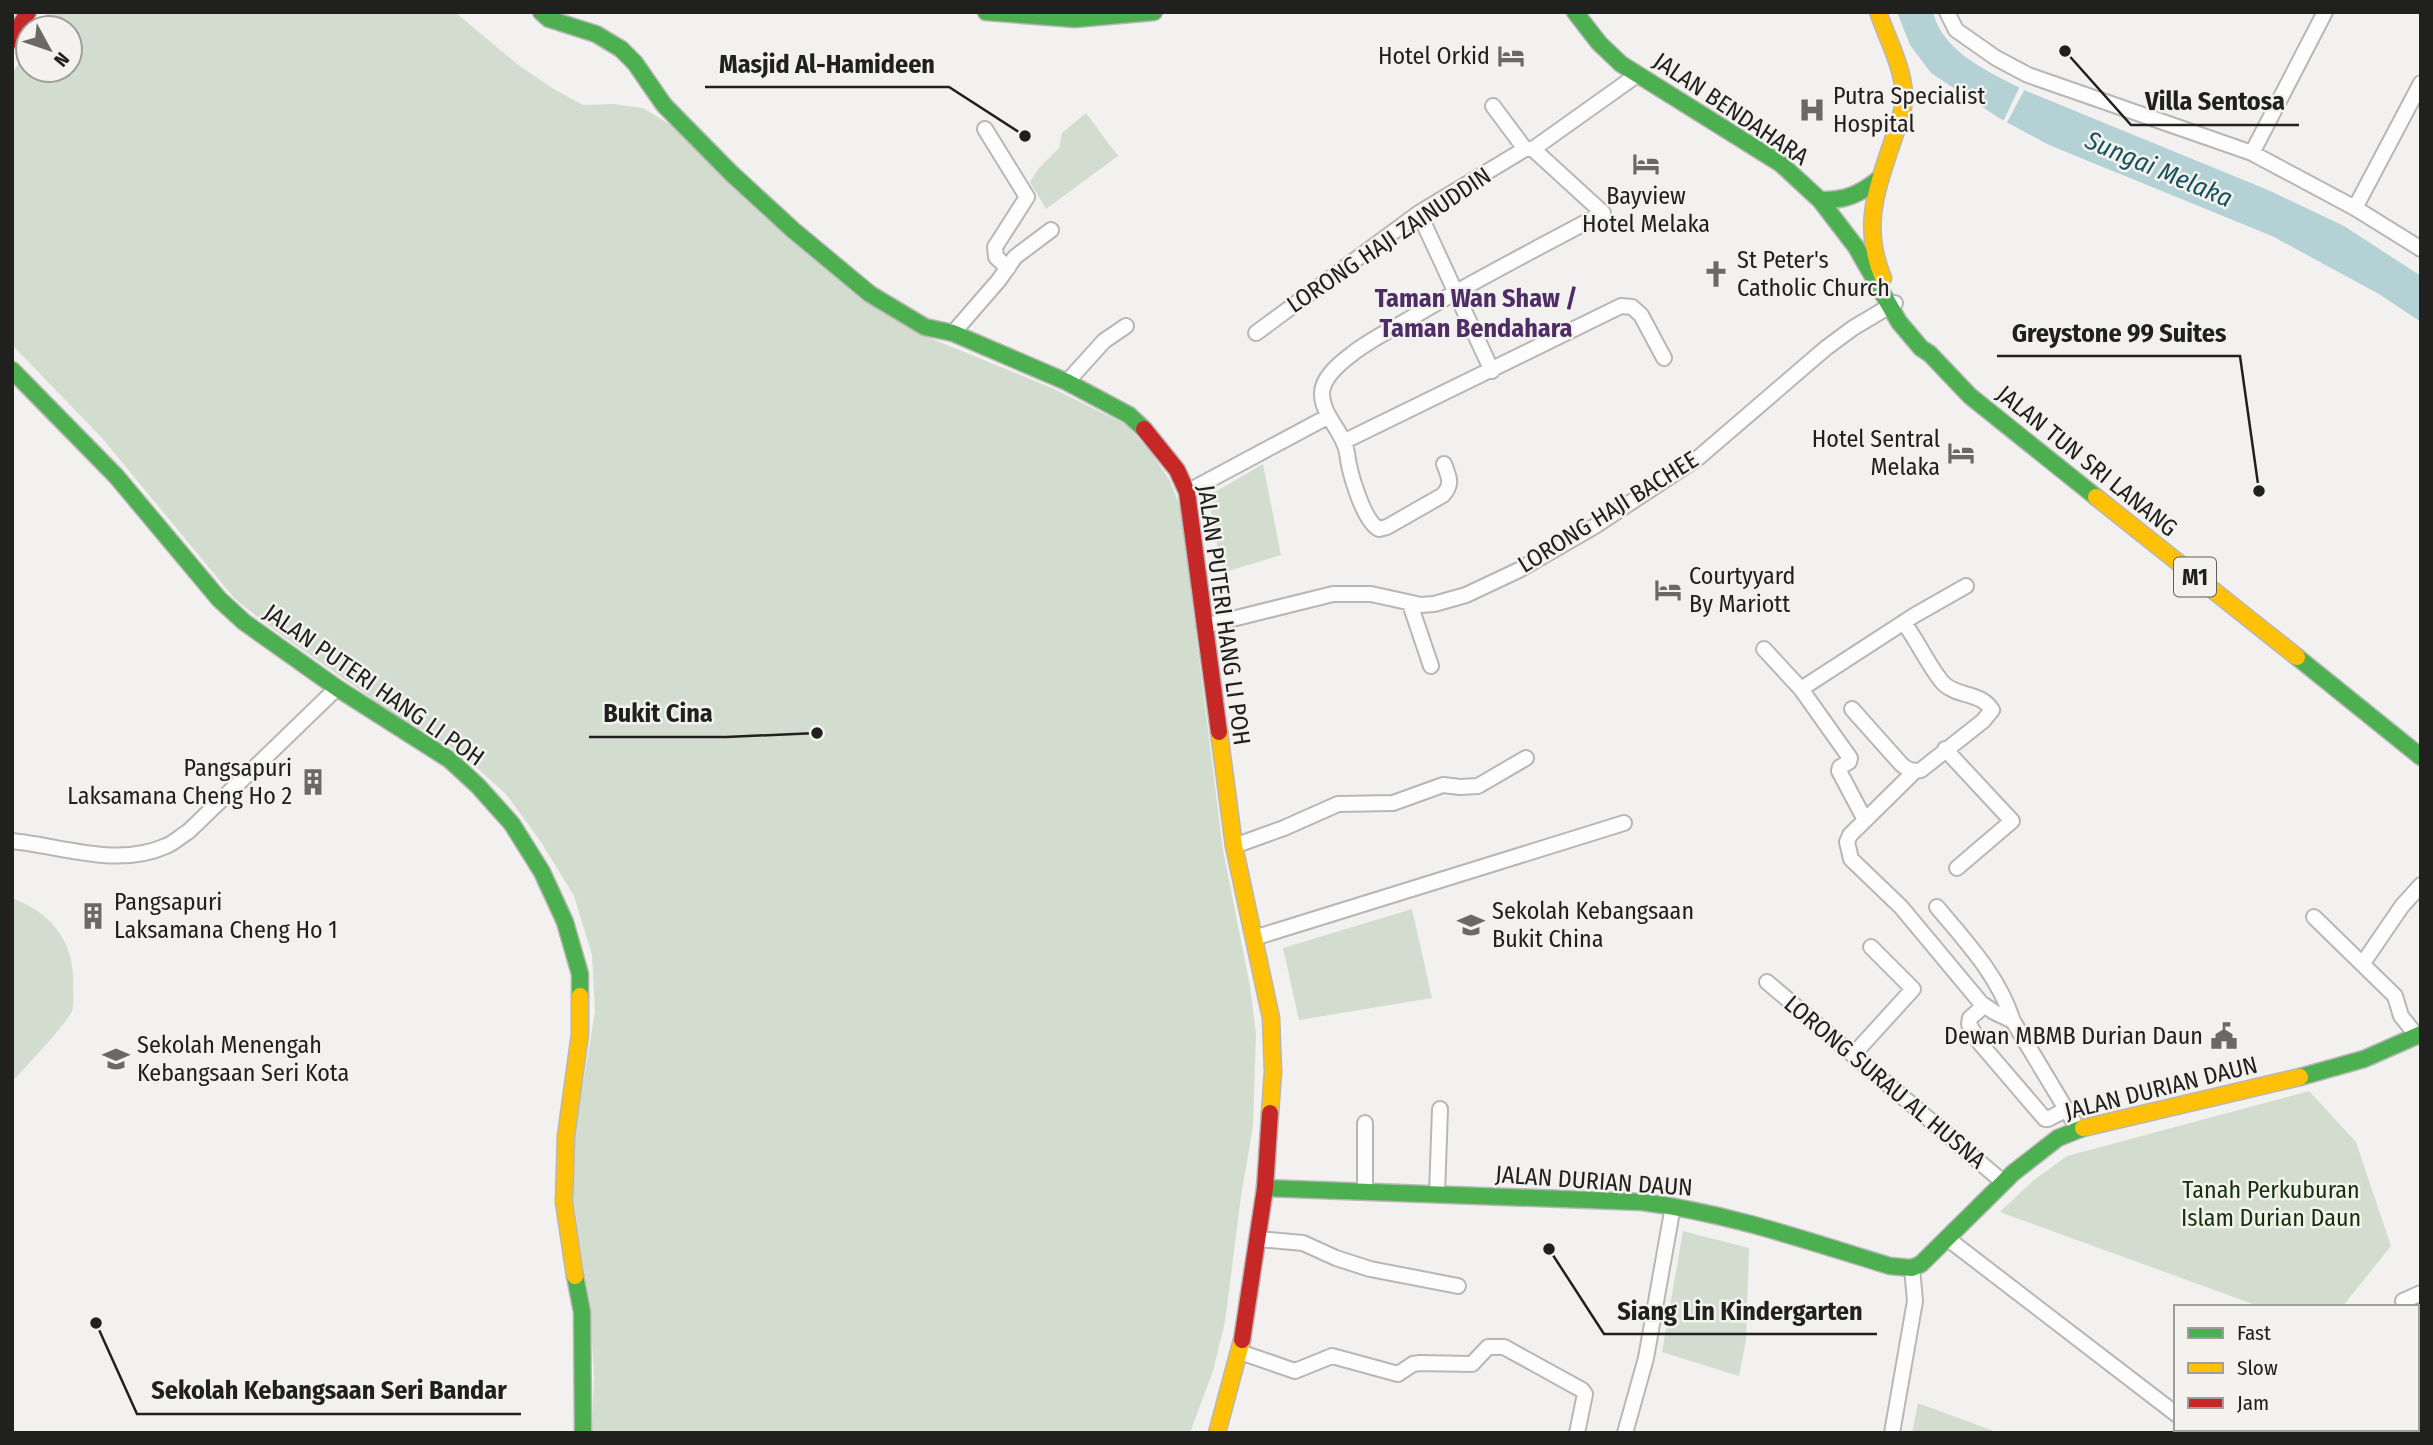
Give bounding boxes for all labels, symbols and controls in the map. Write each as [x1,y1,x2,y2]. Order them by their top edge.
north arrow [14,14,84,84]
callout: Masjid Al-Hamideen [705,40,949,87]
hotel icon: Hotel Orkid [1496,41,1526,71]
place label: Hotel Orkid [1378,42,1490,70]
street label: JALAN BENDAHARA [1648,47,1814,171]
text: N [49,48,74,71]
text: Masjid Al-Hamideen [719,49,935,80]
callout: Villa Sentosa [2131,78,2299,125]
place label: Putra Specialist Hospital [1833,82,1985,138]
text: Villa Sentosa [2144,86,2285,117]
hospital icon: Putra Specialist Hospital [1797,95,1827,125]
water label: Sungai Melaka [2080,124,2237,214]
hotel icon: Bayview Hotel Melaka [1631,149,1661,179]
street label: LORONG HAJI ZAINUDDIN [1282,161,1496,319]
place label: Bayview Hotel Melaka [1582,182,1710,238]
place label: St Peter's Catholic Church [1737,246,1890,302]
church icon: St Peter's Catholic Church [1701,259,1731,289]
district label: Taman Wan Shaw / Taman Bendahara [1375,283,1577,344]
callout: Greystone 99 Suites [1997,309,2240,356]
text: Greystone 99 Suites [2012,318,2226,349]
street label: JALAN TUN SRI LANANG [1991,380,2183,542]
place label: Hotel Sentral Melaka [1812,425,1940,481]
hotel icon: Hotel Sentral Melaka [1946,438,1976,468]
street label: LORONG HAJI BACHEE [1513,445,1703,579]
street label: JALAN PUTERI HANG LI POH [1192,483,1256,747]
road number: M1 [2174,558,2216,596]
place label: Courtyyard By Mariott [1689,562,1795,618]
hotel icon: Courtyyard By Mariott [1653,575,1683,605]
street label: JALAN PUTERI HANG LI POH [258,598,490,772]
callout: Bukit Cina [589,690,726,737]
text: Bukit Cina [603,698,713,729]
place label: Pangsapuri Laksamana Cheng Ho 2 [67,754,292,810]
building icon: Pangsapuri Laksamana Cheng Ho 2 [298,767,328,797]
place label: Pangsapuri Laksamana Cheng Ho 1 [114,888,338,944]
place label: Sekolah Kebangsaan Bukit China [1492,897,1694,953]
building icon: Pangsapuri Laksamana Cheng Ho 1 [78,901,108,931]
school or university icon: Sekolah Kebangsaan Bukit China [1456,910,1486,940]
street label: LORONG SURAU AL HUSNA [1779,990,1992,1175]
public building icon: Dewan MBMB Durian Daun [2209,1021,2239,1051]
place label: Dewan MBMB Durian Daun [1944,1022,2203,1050]
place label: Sekolah Menengah Kebangsaan Seri Kota [137,1031,349,1087]
school or university icon: Sekolah Menengah Kebangsaan Seri Kota [101,1044,131,1074]
street label: JALAN DURIAN DAUN [2062,1051,2260,1125]
street label: JALAN DURIAN DAUN [1494,1160,1694,1202]
park label: Tanah Perkuburan Islam Durian Daun [2181,1176,2361,1232]
callout: Siang Lin Kindergarten [1604,1287,1877,1334]
text: Siang Lin Kindergarten [1617,1296,1863,1327]
legend [2174,1305,2419,1431]
text: Fast [2237,1320,2271,1346]
text: Slow [2237,1355,2278,1381]
callout: Sekolah Kebangsaan Seri Bandar [137,1367,521,1414]
text: Sekolah Kebangsaan Seri Bandar [151,1375,507,1406]
text: Jam [2237,1390,2269,1416]

